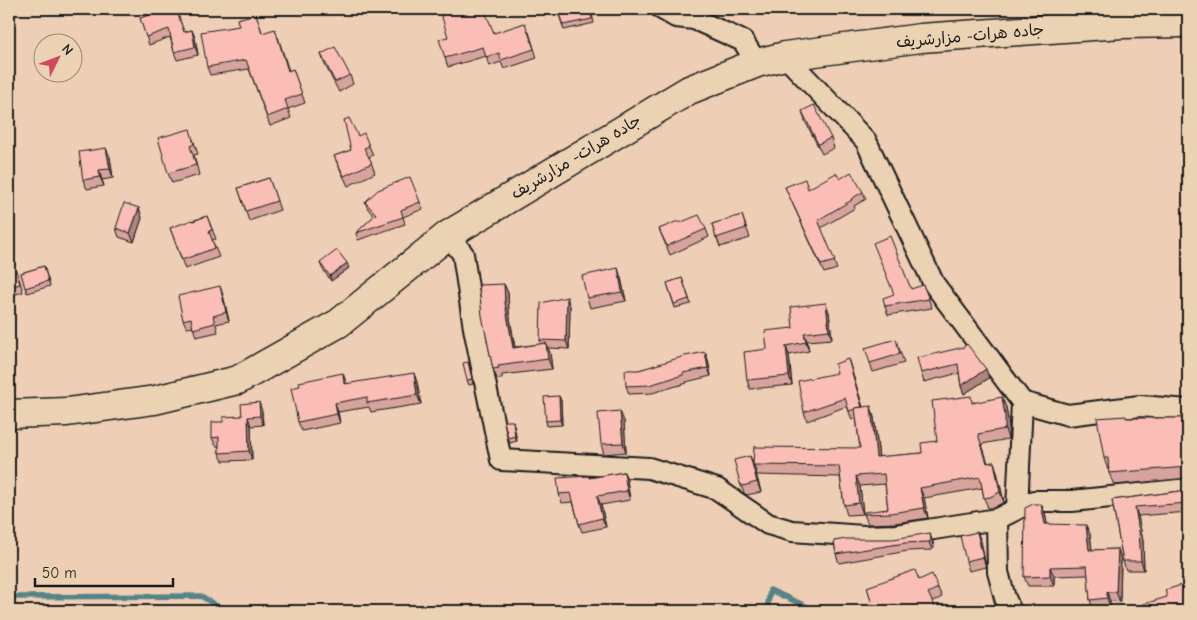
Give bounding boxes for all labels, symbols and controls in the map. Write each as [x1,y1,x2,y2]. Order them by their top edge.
street label: جاده هرات- مزارشریف [895,21,1045,51]
north arrow [32,32,82,82]
text: N [58,41,77,59]
street label: جاده هرات- مزارشریف [508,111,644,203]
scale bar [35,555,172,587]
text: 50 m [42,564,77,582]

